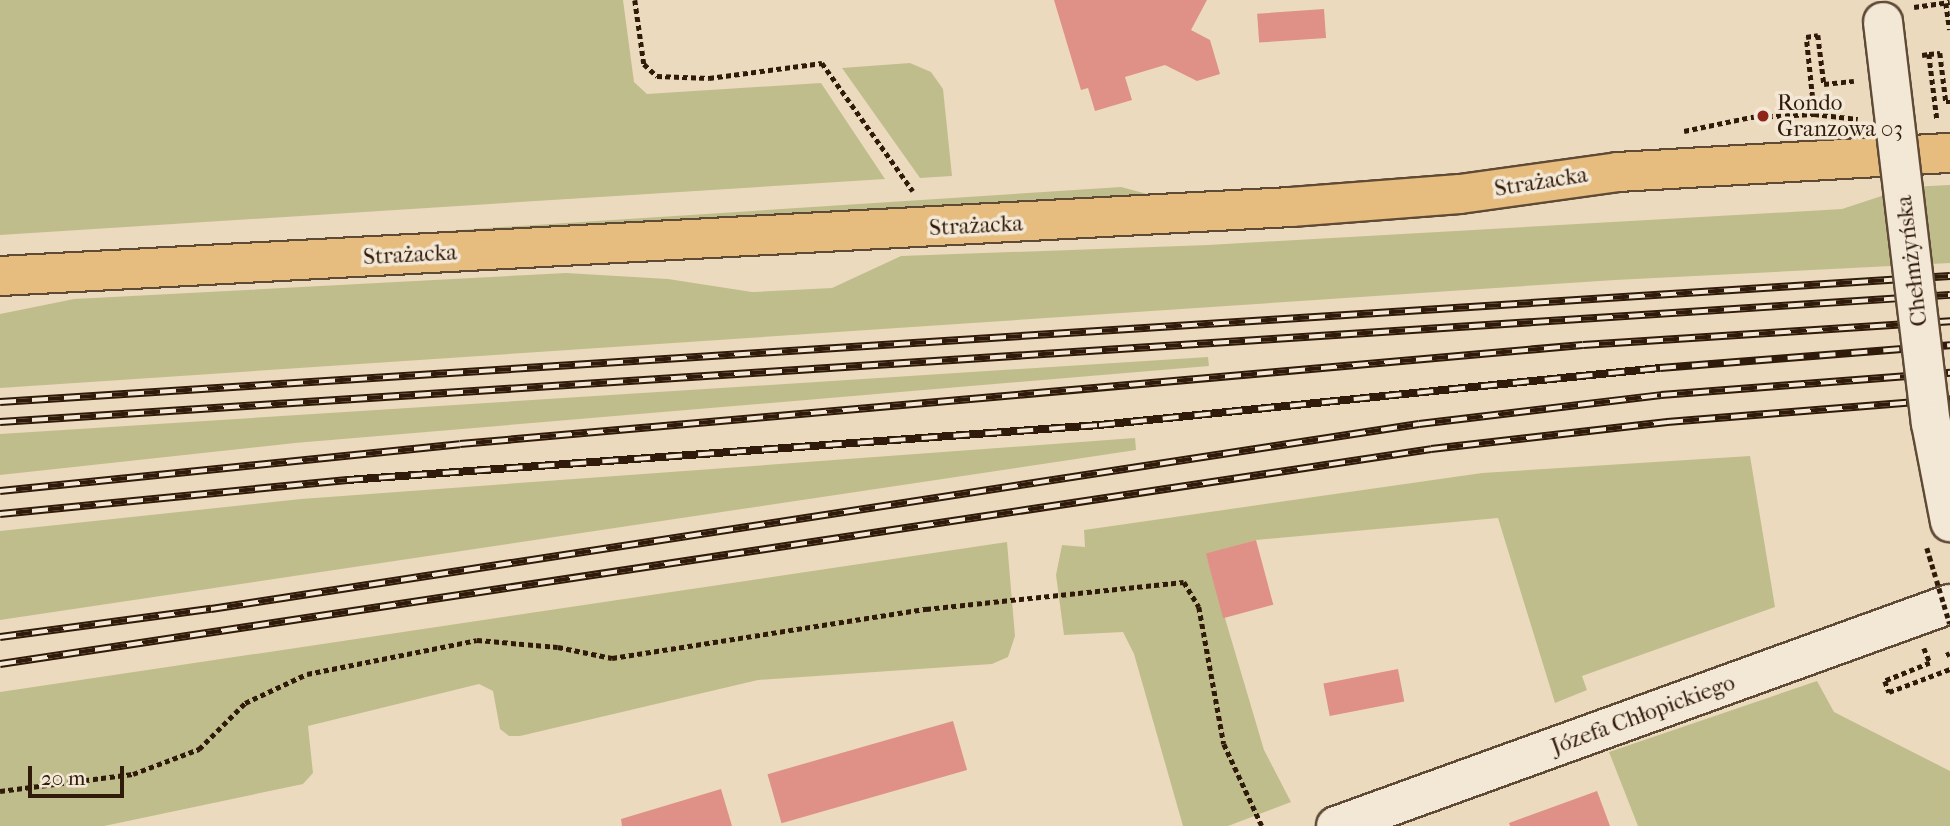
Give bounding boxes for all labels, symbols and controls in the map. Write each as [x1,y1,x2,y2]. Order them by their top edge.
place label: Rondo Granzowa 03 [1777,89,1903,143]
marker: Rondo Granzowa 03 [1755,108,1771,124]
street label: Strażacka [1493,161,1589,203]
street label: Chełmżyńska [1890,194,1934,328]
street label: Strażacka [928,210,1024,242]
street label: Strażacka [362,239,458,271]
street label: Józefa Chłopickiego [1547,669,1739,761]
scale bar [32,752,128,796]
text: 20 m [41,766,85,790]

